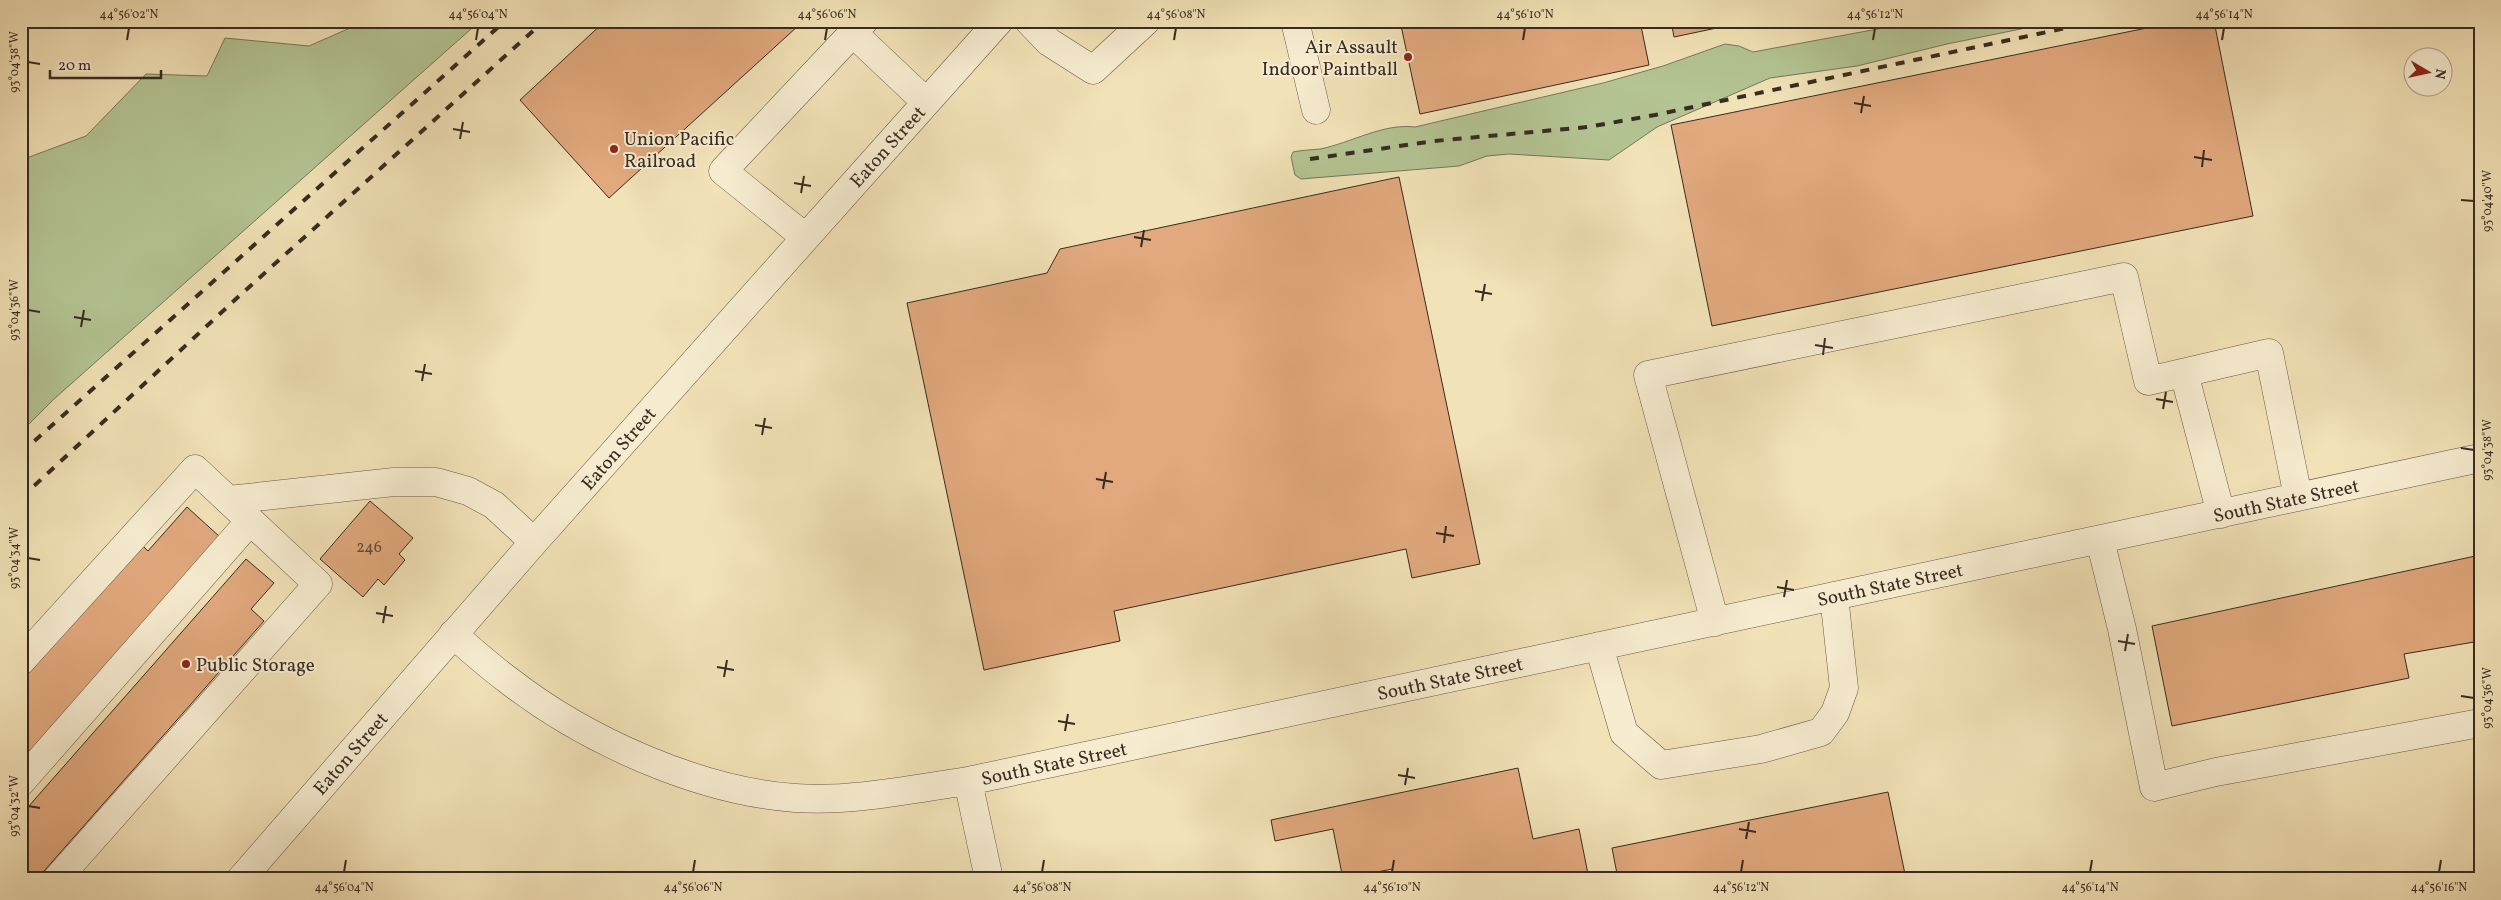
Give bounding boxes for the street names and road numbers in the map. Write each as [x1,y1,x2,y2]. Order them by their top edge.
street label: Eaton Street [845,100,933,194]
street label: Eaton Street [576,402,663,496]
street label: South State Street [2211,474,2362,530]
street label: South State Street [1815,558,1966,614]
street label: South State Street [1375,652,1526,708]
street label: Eaton Street [308,707,395,801]
street label: South State Street [979,737,1130,793]

